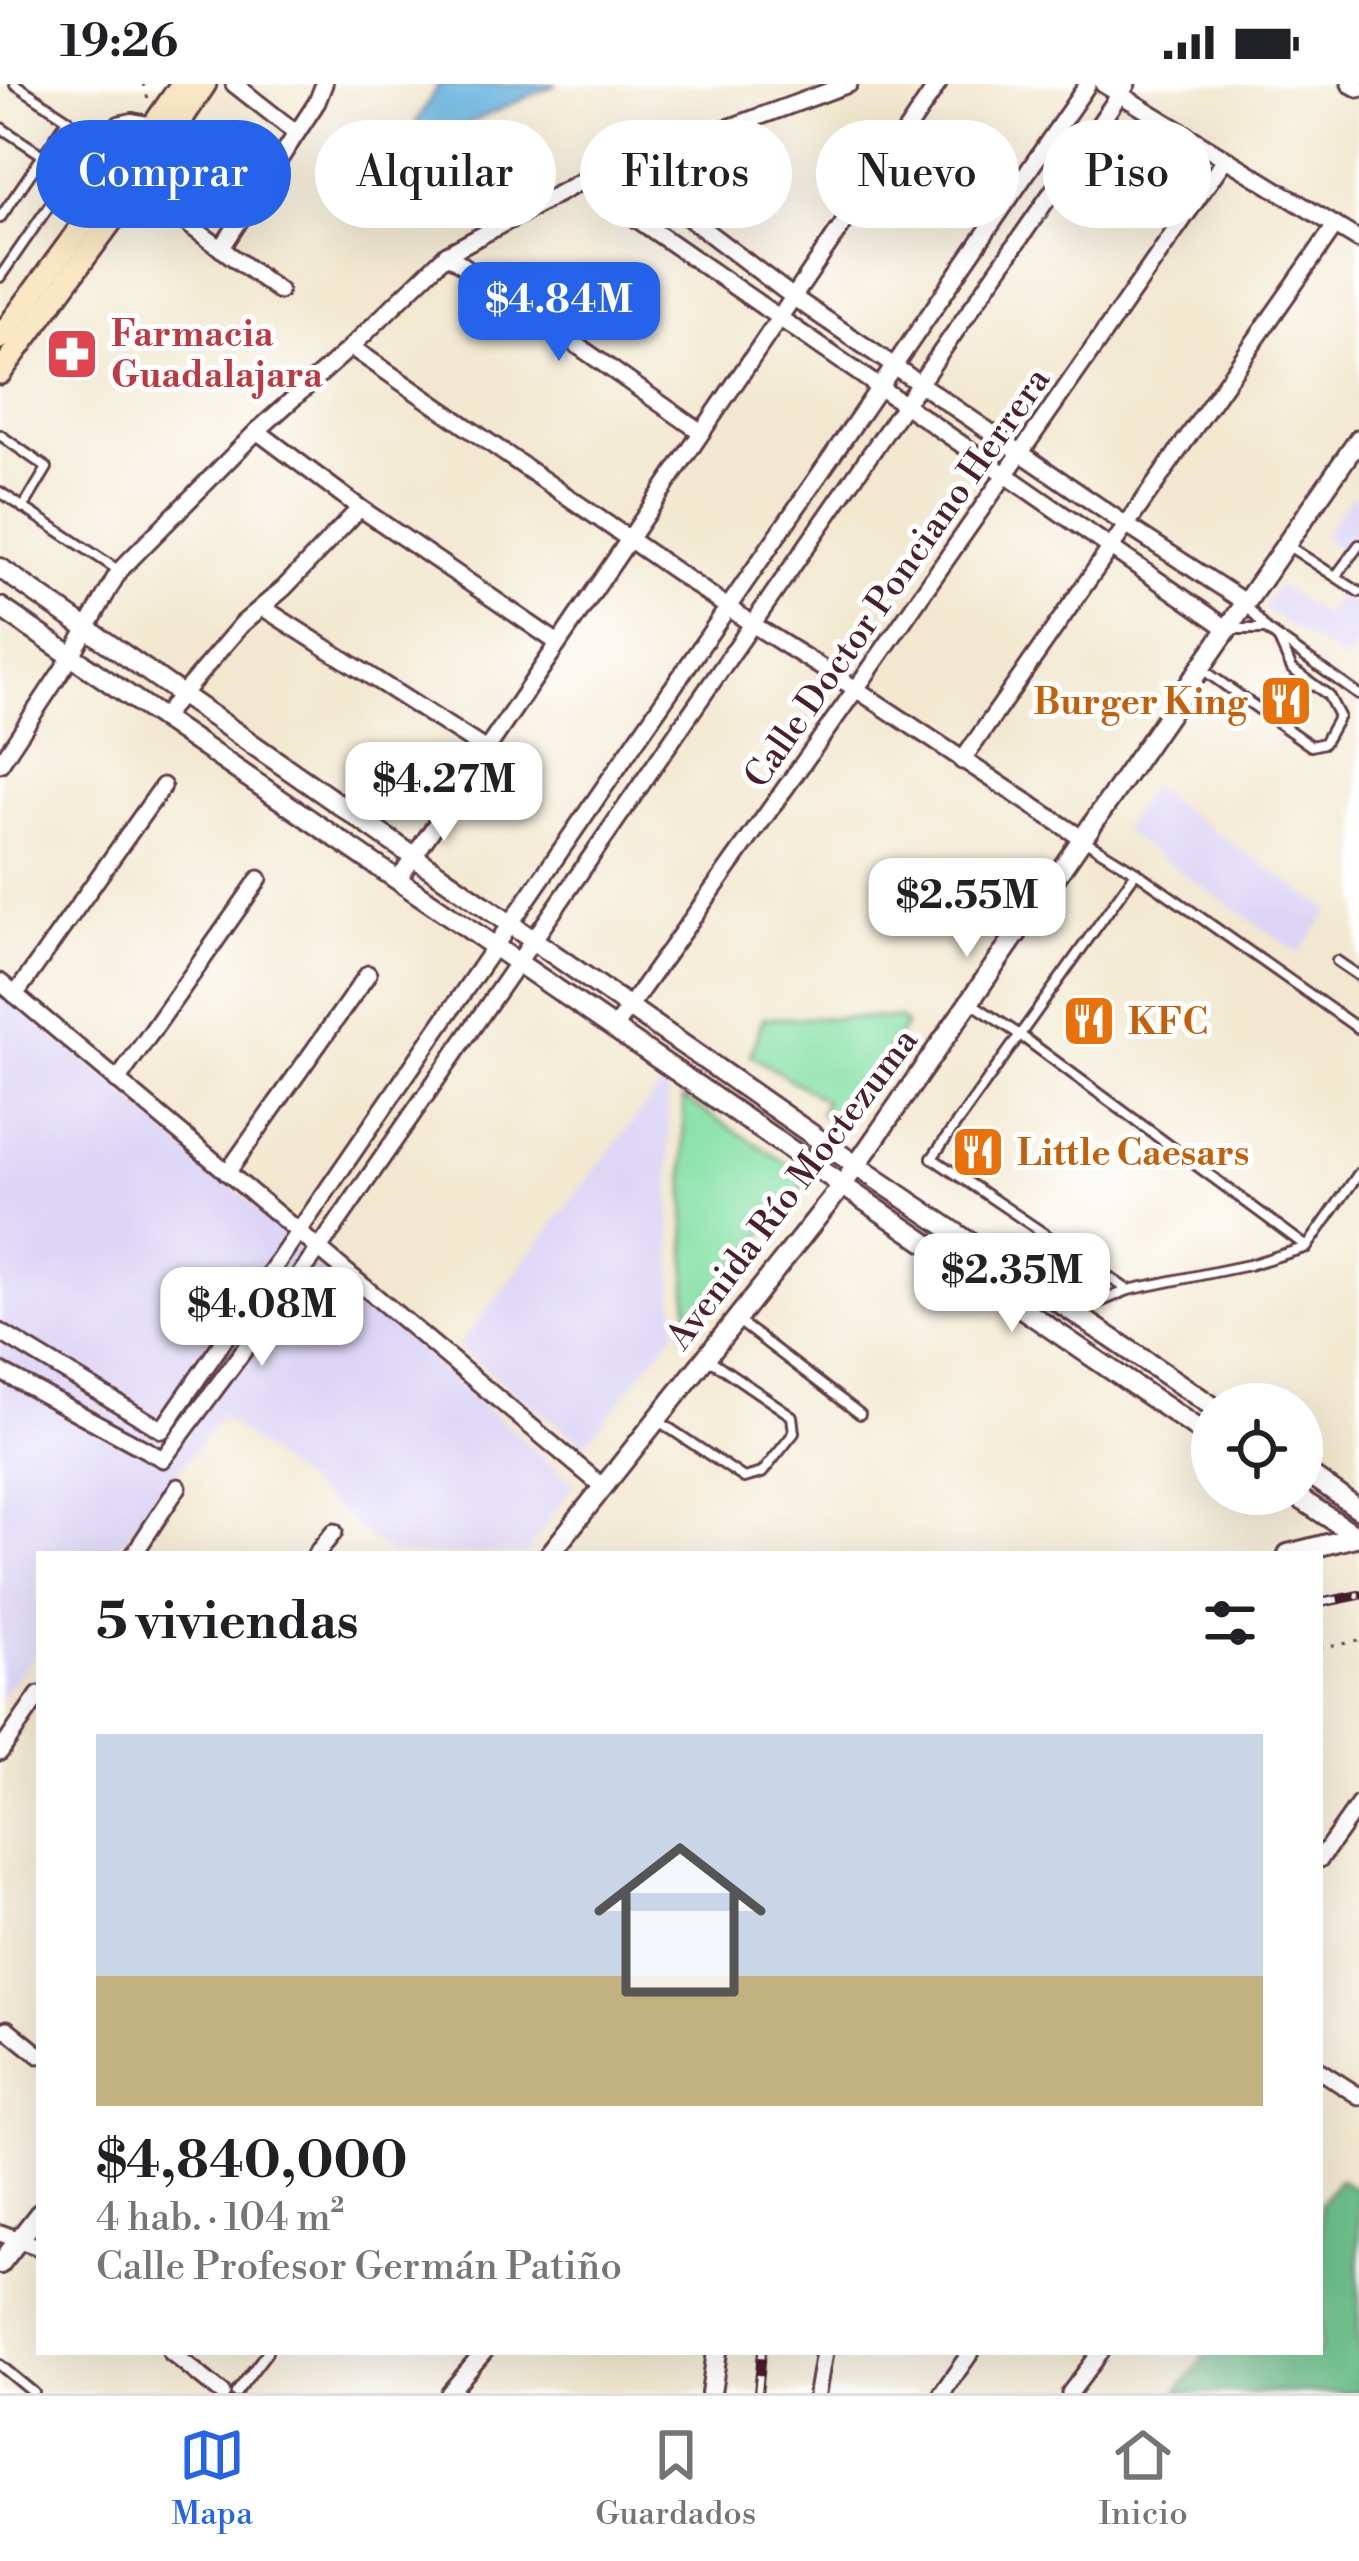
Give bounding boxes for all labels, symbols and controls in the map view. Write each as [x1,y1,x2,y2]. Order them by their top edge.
text: 19:26 [60,14,178,71]
chip: Comprar [36,120,291,228]
chip: Alquilar [315,120,556,228]
chip: Filtros [580,120,792,228]
chip: Nuevo [816,120,1019,228]
chip: Piso [1043,120,1211,228]
pin: $4.84M [461,262,657,364]
text: $4.84M [485,276,633,325]
place label: Farmacia Guadalajara [111,313,323,399]
pharmacy icon: Farmacia Guadalajara [44,326,100,382]
street label: Calle Doctor Ponciano Herrera [735,359,1061,798]
restaurant icon: Burger King [1258,673,1314,729]
place label: Burger King [1033,681,1249,726]
pin: $4.27M [346,742,542,844]
text: $4.27M [372,756,516,805]
pin: $2.55M [869,858,1065,960]
text: $2.55M [896,872,1038,921]
restaurant icon: KFC [1061,993,1117,1049]
place label: KFC [1128,1001,1208,1046]
street label: Avenida Río Moctezuma [657,1019,929,1360]
restaurant icon: Little Caesars [950,1124,1006,1180]
place label: Little Caesars [1017,1132,1249,1177]
pin: $2.35M [914,1233,1110,1335]
text: $2.35M [941,1247,1083,1296]
pin: $4.08M [164,1267,360,1369]
text: $4.08M [187,1281,337,1330]
map controls [1191,1383,1323,1515]
button: locate [1191,1383,1323,1515]
icon: filters [1197,1590,1263,1656]
text: 5 viviendas [96,1591,359,1655]
icon: home [572,1812,788,2028]
text: $4,840,000 [96,2130,408,2194]
text: 4 hab. · 104 m² [96,2194,344,2243]
text: Calle Profesor Germán Patiño [96,2243,622,2292]
tab: Mapa [171,2422,253,2535]
tab: Guardados [595,2422,756,2535]
tab: Inicio [1099,2422,1188,2535]

